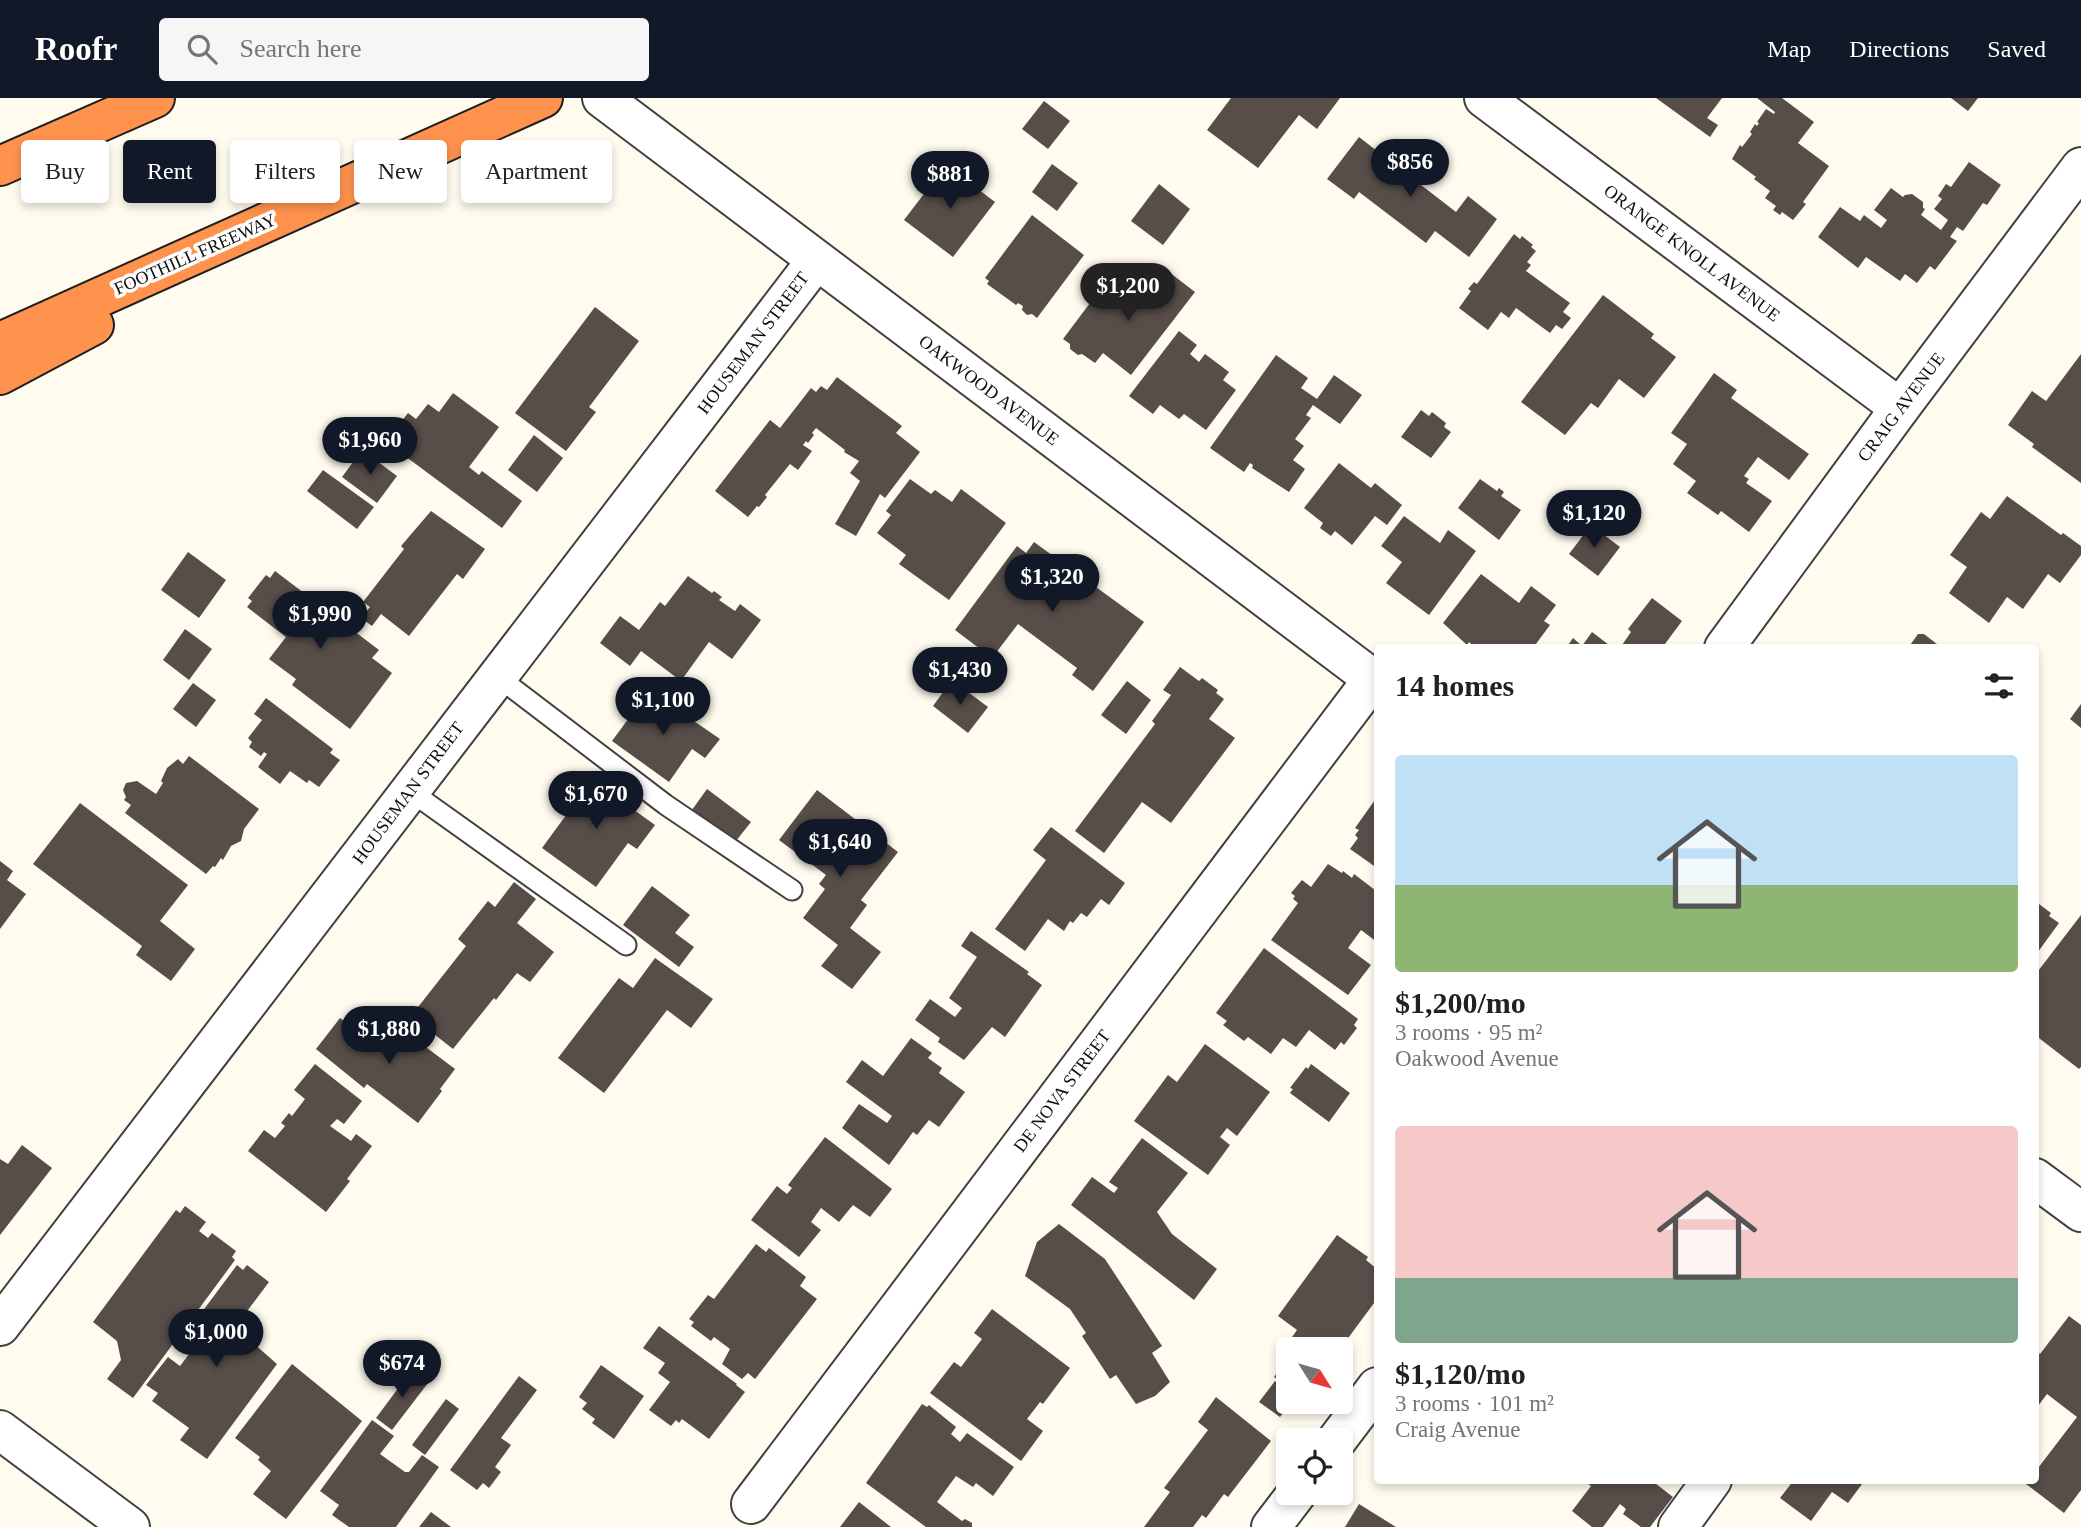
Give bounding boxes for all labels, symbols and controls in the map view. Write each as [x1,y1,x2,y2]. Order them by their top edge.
search box [159,18,649,81]
icon: search [183,30,221,68]
text: Roofr [35,31,117,67]
text: Search here [239,34,361,63]
text: Map [1767,36,1811,62]
text: Directions [1849,36,1949,62]
text: Saved [1987,36,2046,62]
chip: Buy [21,140,109,203]
chip: Rent [123,140,216,203]
chip: Filters [230,140,340,203]
chip: New [354,140,447,203]
chip: Apartment [461,140,612,203]
pin: $856 [1369,140,1451,199]
text: $856 [1387,149,1433,174]
pin: $881 [909,152,991,211]
text: $881 [927,161,973,186]
street label: ORANGE KNOLL AVENUE [1600,180,1784,326]
street label: FOOTHILL FREEWAY [111,209,279,299]
pin: $1,200 [1071,264,1185,323]
street label: HOUSEMAN STREET [693,268,813,418]
text: $1,200 [1096,273,1160,298]
street label: OAKWOOD AVENUE [915,331,1063,449]
street label: CRAIG AVENUE [1854,349,1948,465]
pin: $1,960 [313,418,427,477]
text: $1,960 [338,427,402,452]
pin: $1,120 [1537,490,1651,550]
text: $1,120 [1562,500,1626,525]
pin: $1,320 [995,554,1109,614]
text: $1,320 [1020,564,1084,589]
pin: $1,990 [263,592,377,651]
text: $1,990 [288,601,352,626]
pin: $1,430 [903,648,1017,707]
text: $1,430 [928,657,992,682]
icon: filters [1980,667,2018,705]
text: 14 homes [1395,669,1514,702]
pin: $1,100 [606,678,720,737]
text: $1,100 [631,687,695,712]
street label: HOUSEMAN STREET [348,718,468,868]
pin: $1,670 [539,772,653,831]
text: $1,670 [564,781,628,806]
icon: home [1644,801,1770,927]
pin: $1,640 [783,820,897,879]
text: $1,640 [808,829,872,854]
text: $1,200/mo [1395,986,1526,1019]
pin: $1,880 [332,1006,446,1066]
text: $1,880 [357,1016,421,1041]
text: 3 rooms · 95 m² [1395,1020,1542,1045]
street label: DE NOVA STREET [1010,1026,1114,1156]
text: Oakwood Avenue [1395,1046,1559,1071]
icon: home [1644,1172,1770,1298]
pin: $1,000 [159,1310,273,1369]
text: $1,000 [184,1319,248,1344]
north arrow [1276,1337,1353,1414]
map controls [1276,1337,1353,1505]
pin: $674 [361,1340,443,1400]
text: $674 [379,1350,425,1375]
text: $1,120/mo [1395,1357,1526,1390]
text: 3 rooms · 101 m² [1395,1391,1554,1416]
text: Craig Avenue [1395,1417,1520,1442]
button: locate [1276,1428,1353,1505]

